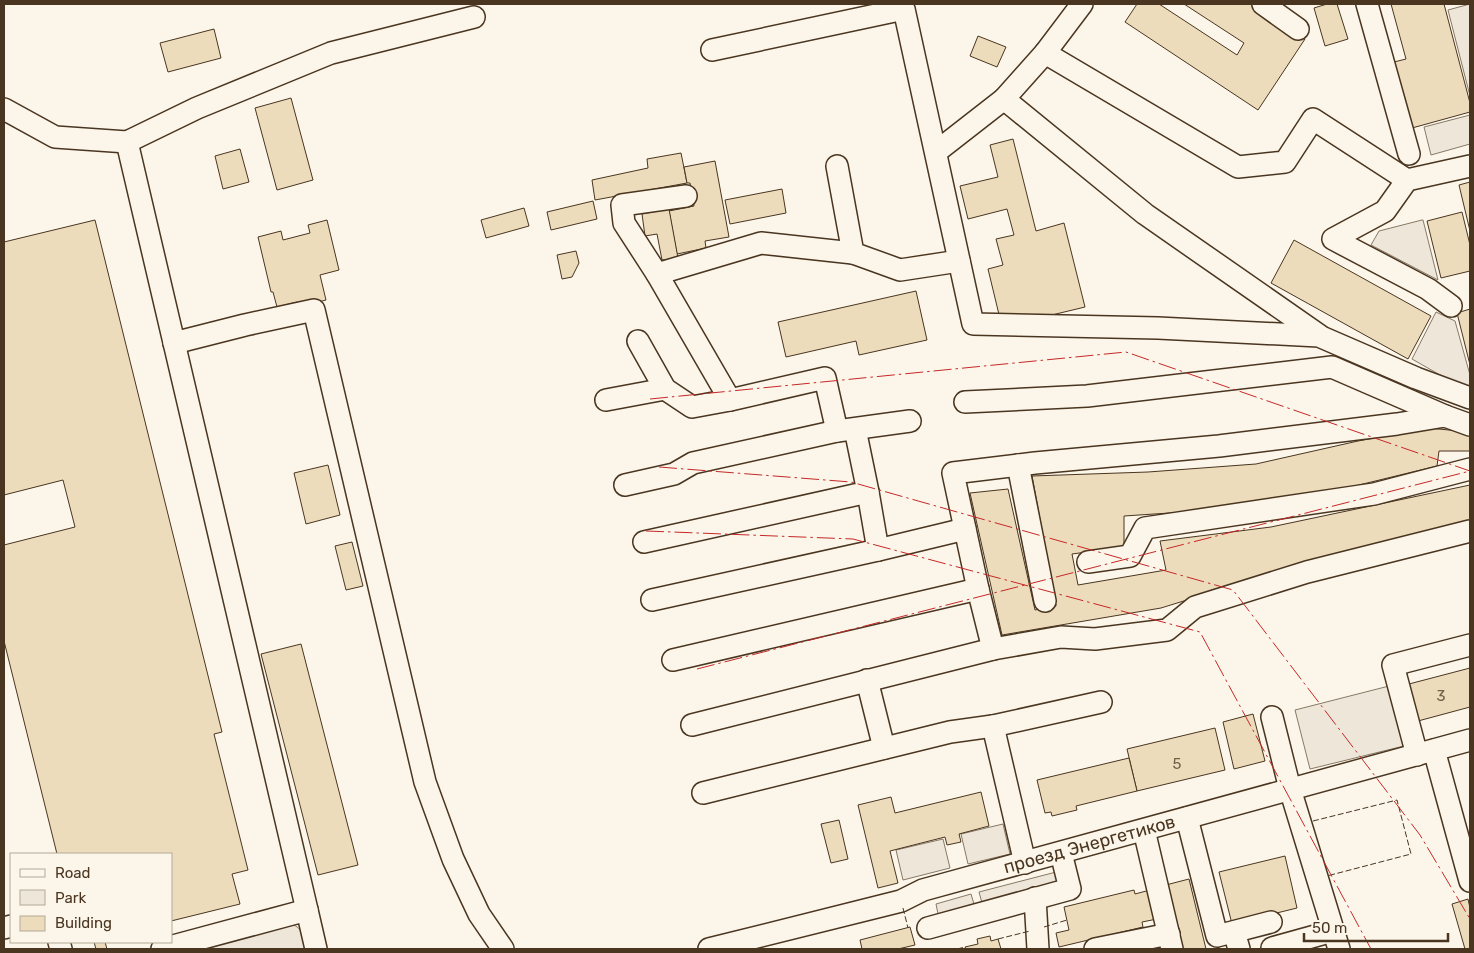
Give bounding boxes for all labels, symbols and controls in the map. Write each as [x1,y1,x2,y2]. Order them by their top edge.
house number: 3 [1436,687,1446,705]
house number: 5 [1173,755,1182,773]
street label: проезд Энергетиков [1001,810,1178,878]
legend [10,853,172,943]
text: Road [55,864,91,882]
text: Park [55,889,86,907]
scale bar [1304,910,1448,942]
text: Building [55,914,112,932]
text: 50 m [1312,919,1347,937]

